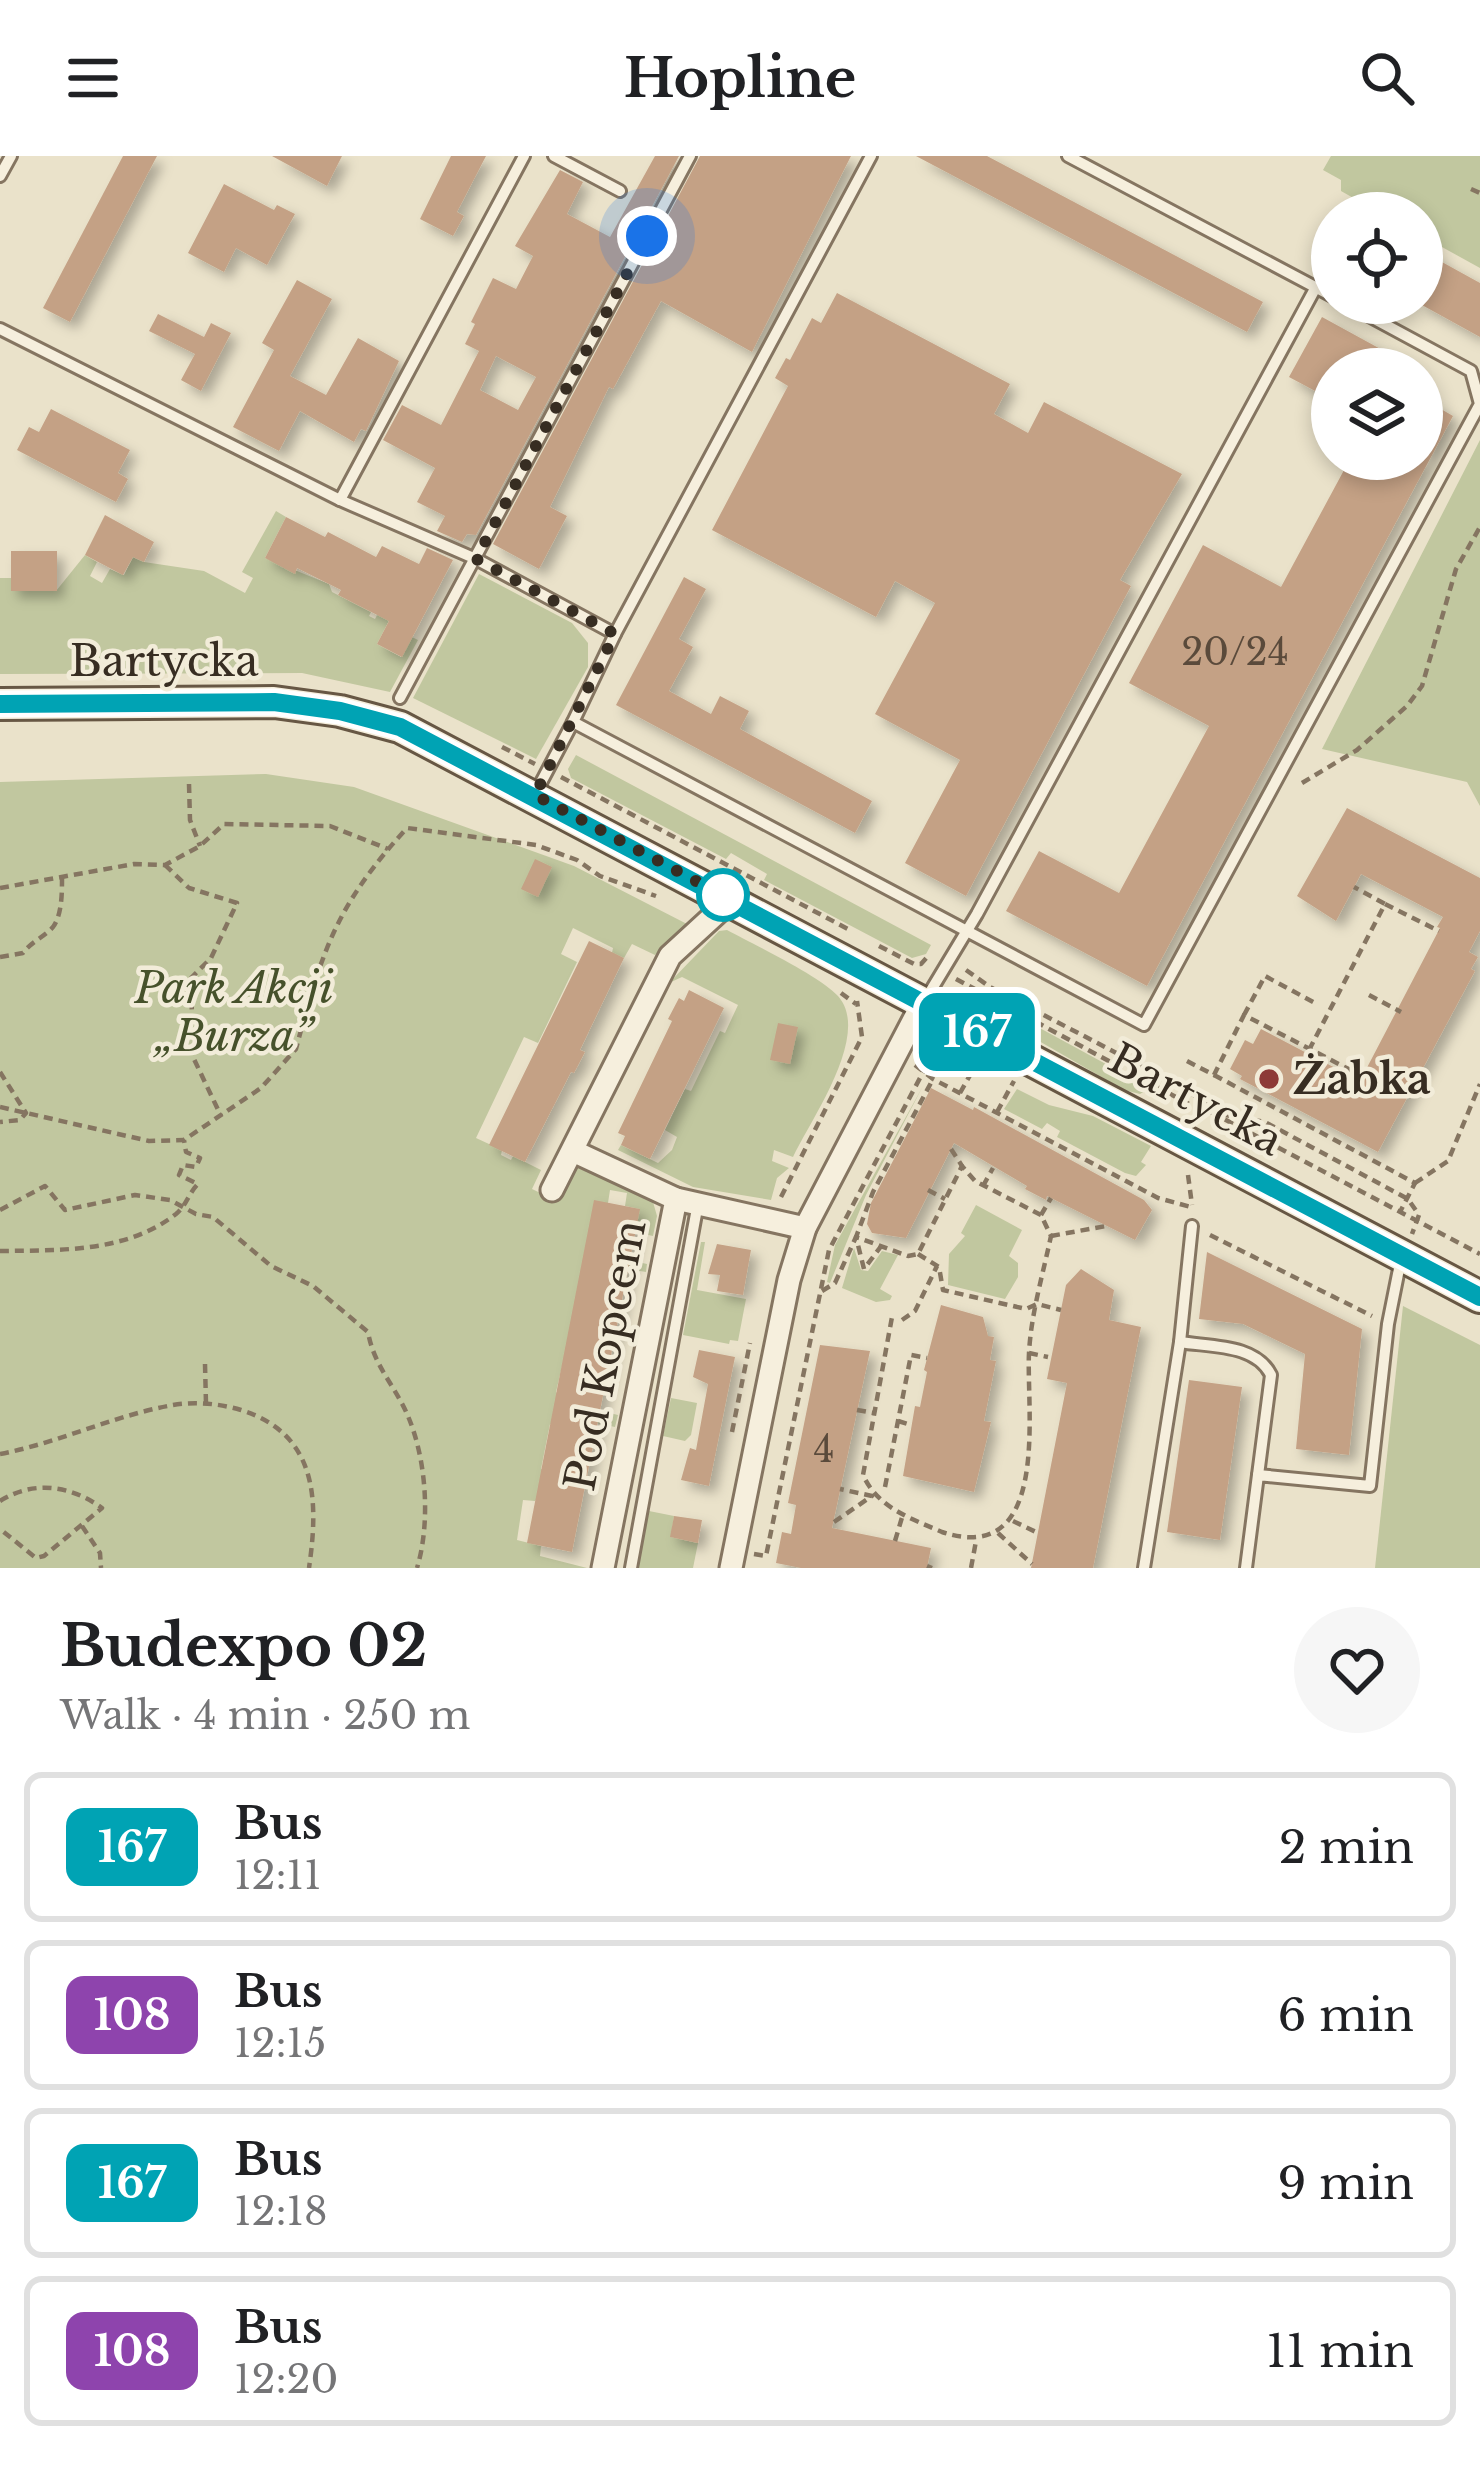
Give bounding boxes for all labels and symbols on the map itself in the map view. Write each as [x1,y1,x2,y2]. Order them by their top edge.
your location [617,206,677,266]
house number: 20/24 [1181,630,1289,675]
street label: Bartycka [69,635,259,687]
unlabelled marker [698,870,748,920]
park label: Park Akcji „Burza” [134,962,334,1062]
line badge: 167 [908,993,1046,1071]
street label: Bartycka [1100,1032,1292,1167]
place label: Żabka [1293,1053,1431,1105]
marker: Żabka [1256,1066,1282,1092]
street label: Pod Kopcem [553,1215,657,1495]
house number: 4 [813,1427,835,1472]

